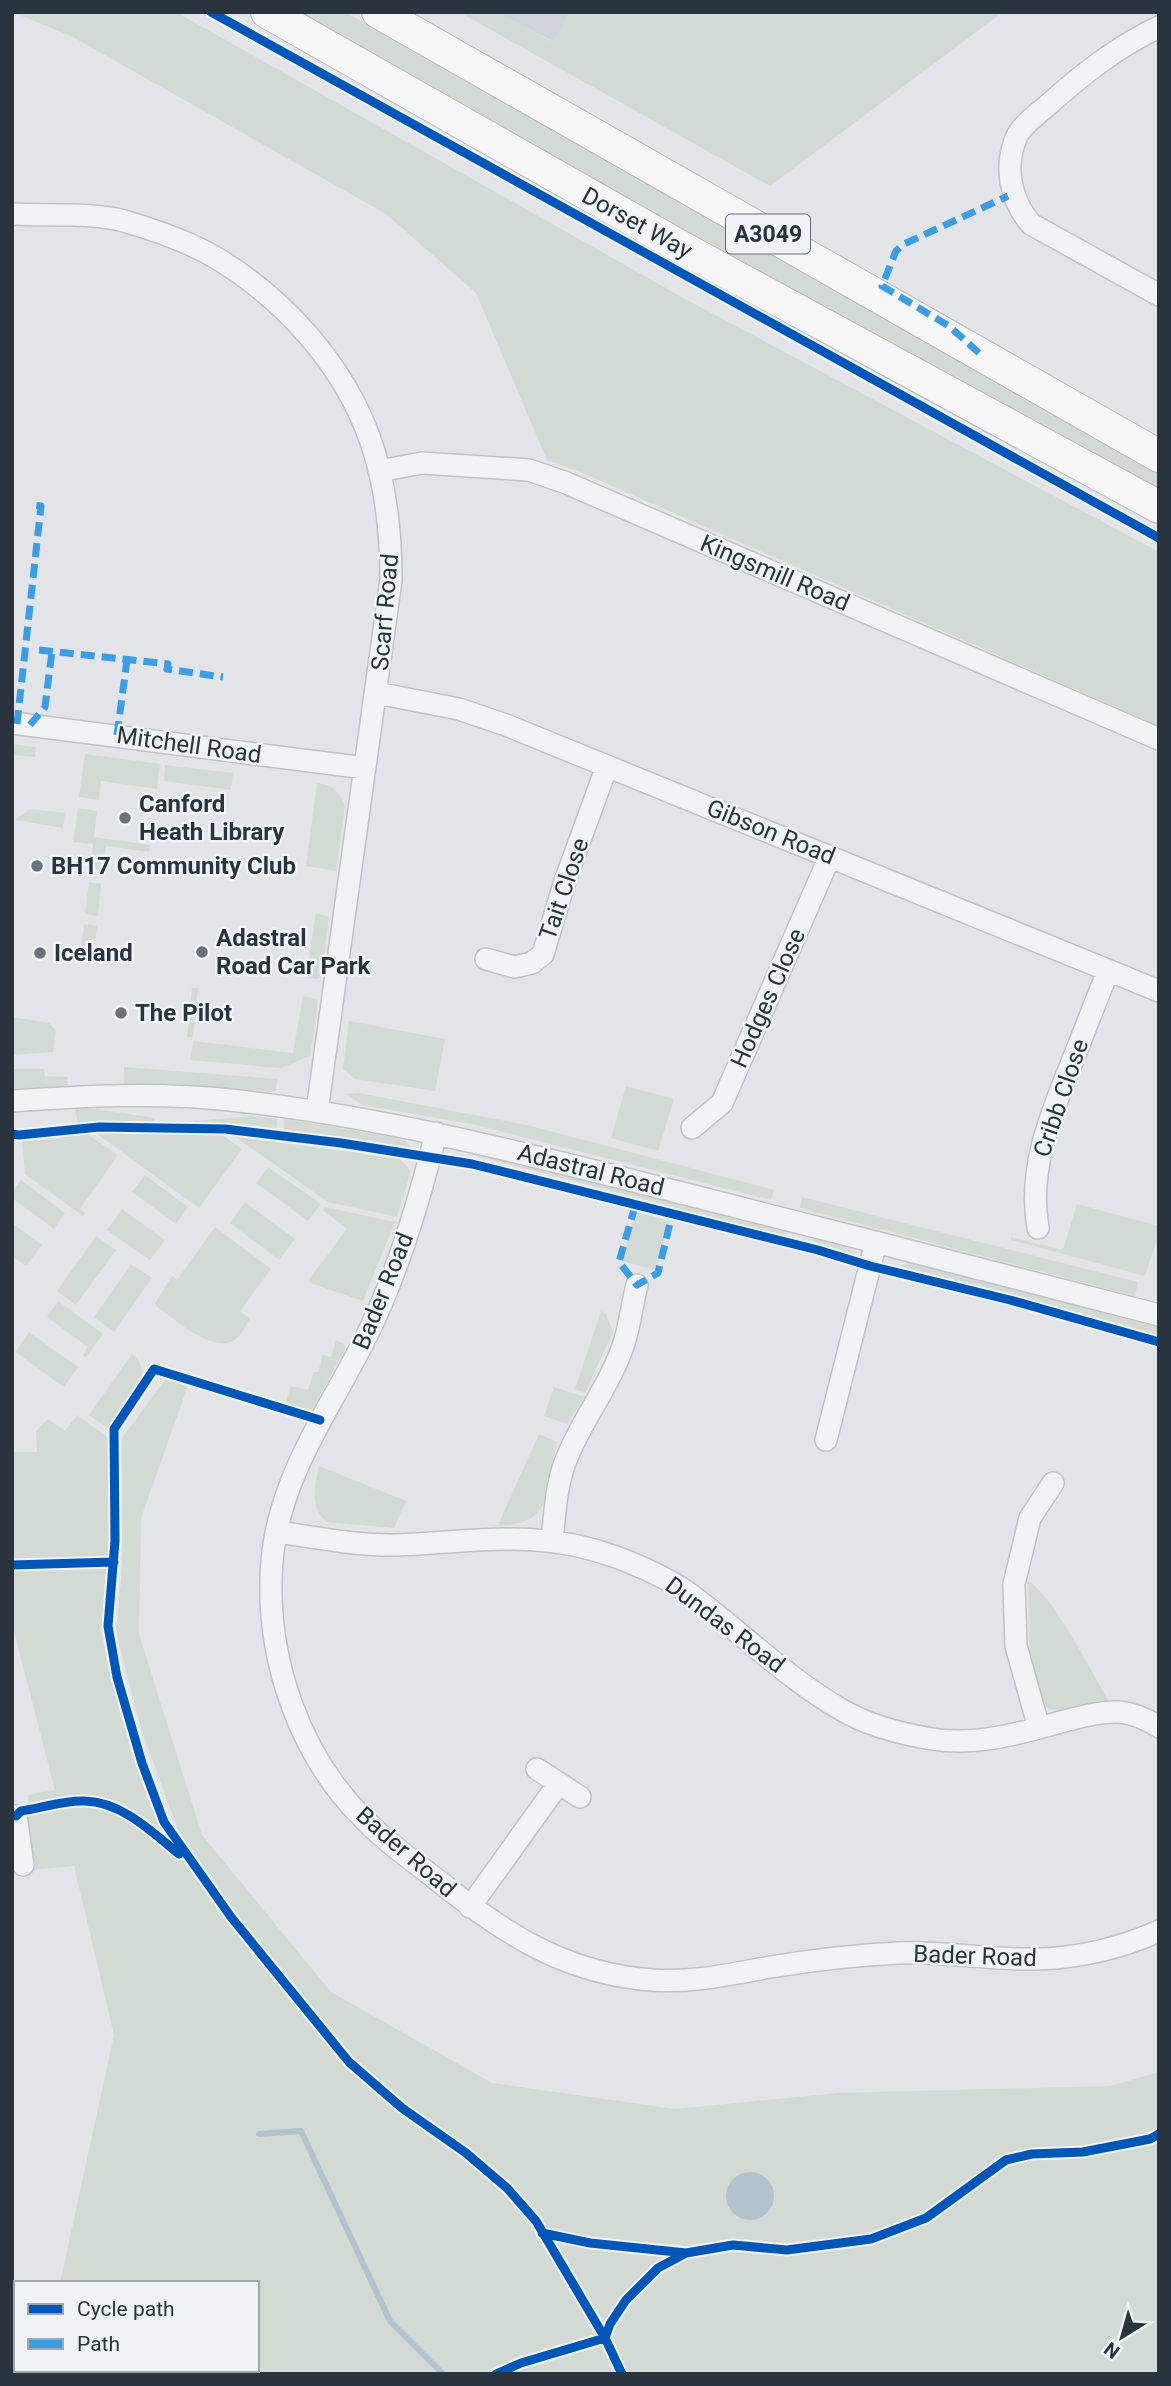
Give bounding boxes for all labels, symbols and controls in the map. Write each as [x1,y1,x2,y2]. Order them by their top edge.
street label: Dorset Way [577,181,698,265]
road number: A3049 [726,215,810,254]
street label: Kingsmill Road [696,529,854,617]
street label: Scarf Road [366,552,404,672]
street label: Mitchell Road [115,721,263,769]
place label: Canford Heath Library [139,790,285,846]
street label: Gibson Road [703,794,839,870]
marker: Canford Heath Library [117,810,133,826]
street label: Tait Close [534,834,594,944]
place label: BH17 Community Club [51,852,296,880]
marker: BH17 Community Club [29,858,45,874]
place label: Adastral Road Car Park [216,924,372,980]
street label: Hodges Close [725,924,811,1072]
place label: Iceland [54,939,133,967]
marker: Adastral Road Car Park [194,944,210,960]
marker: Iceland [32,945,48,961]
place label: The Pilot [135,999,232,1027]
marker: The Pilot [113,1005,129,1021]
street label: Cribb Close [1028,1035,1094,1161]
street label: Adastral Road [515,1138,667,1202]
street label: Bader Road [347,1229,419,1353]
street label: Dundas Road [660,1571,790,1679]
street label: Bader Road [350,1801,462,1903]
street label: Bader Road [913,1940,1037,1972]
legend [14,2281,259,2372]
text: Cycle path [77,2297,175,2321]
north arrow [1087,2302,1157,2372]
text: Path [77,2332,120,2356]
text: N [1100,2337,1124,2363]

